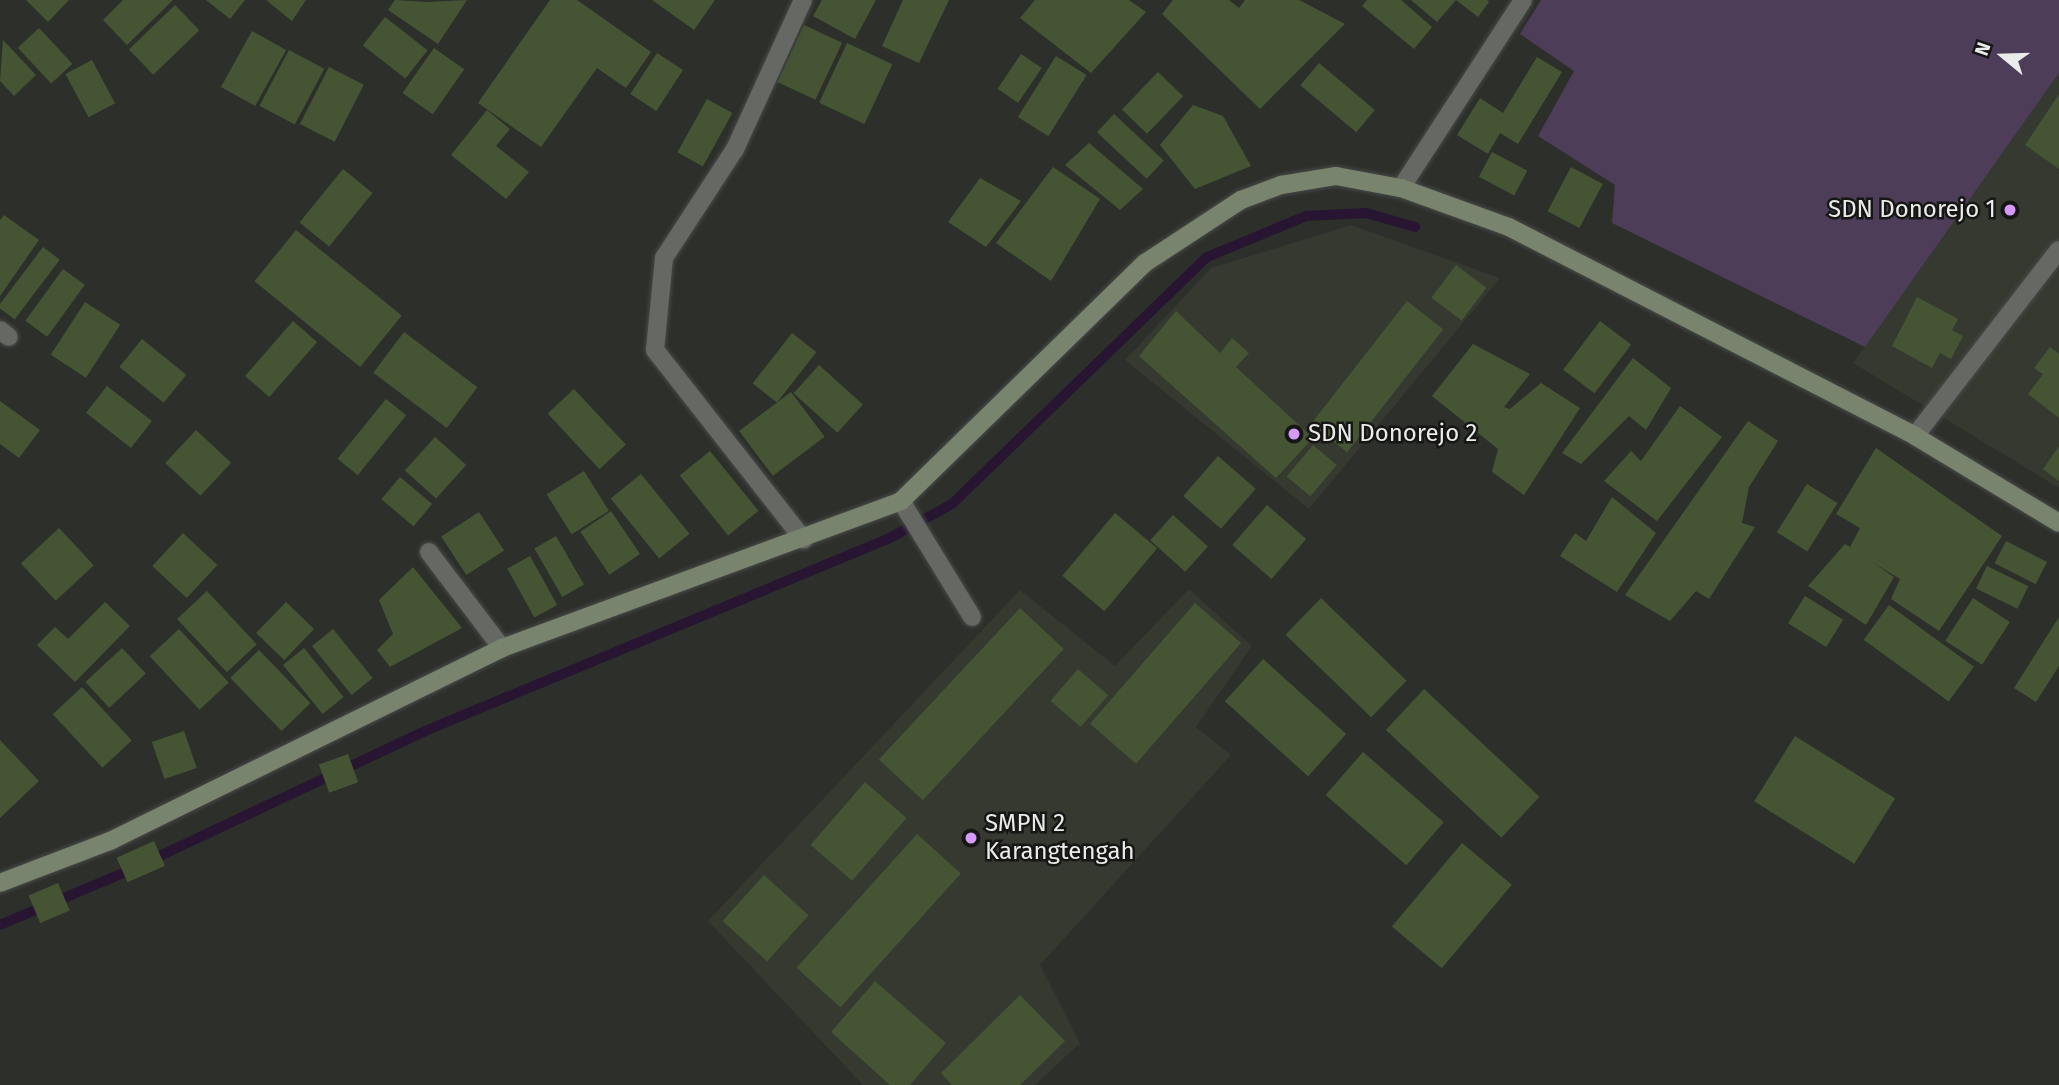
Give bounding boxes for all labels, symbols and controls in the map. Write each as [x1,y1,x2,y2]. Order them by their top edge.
north arrow [1968,21,2038,91]
text: N [1970,39,1996,59]
place label: SDN Donorejo 1 [1828,196,1996,224]
marker: SDN Donorejo 1 [2002,202,2018,218]
place label: SDN Donorejo 2 [1308,420,1477,448]
marker: SDN Donorejo 2 [1286,426,1302,442]
place label: SMPN 2 Karangtengah [985,810,1135,866]
marker: SMPN 2 Karangtengah [963,830,979,846]

